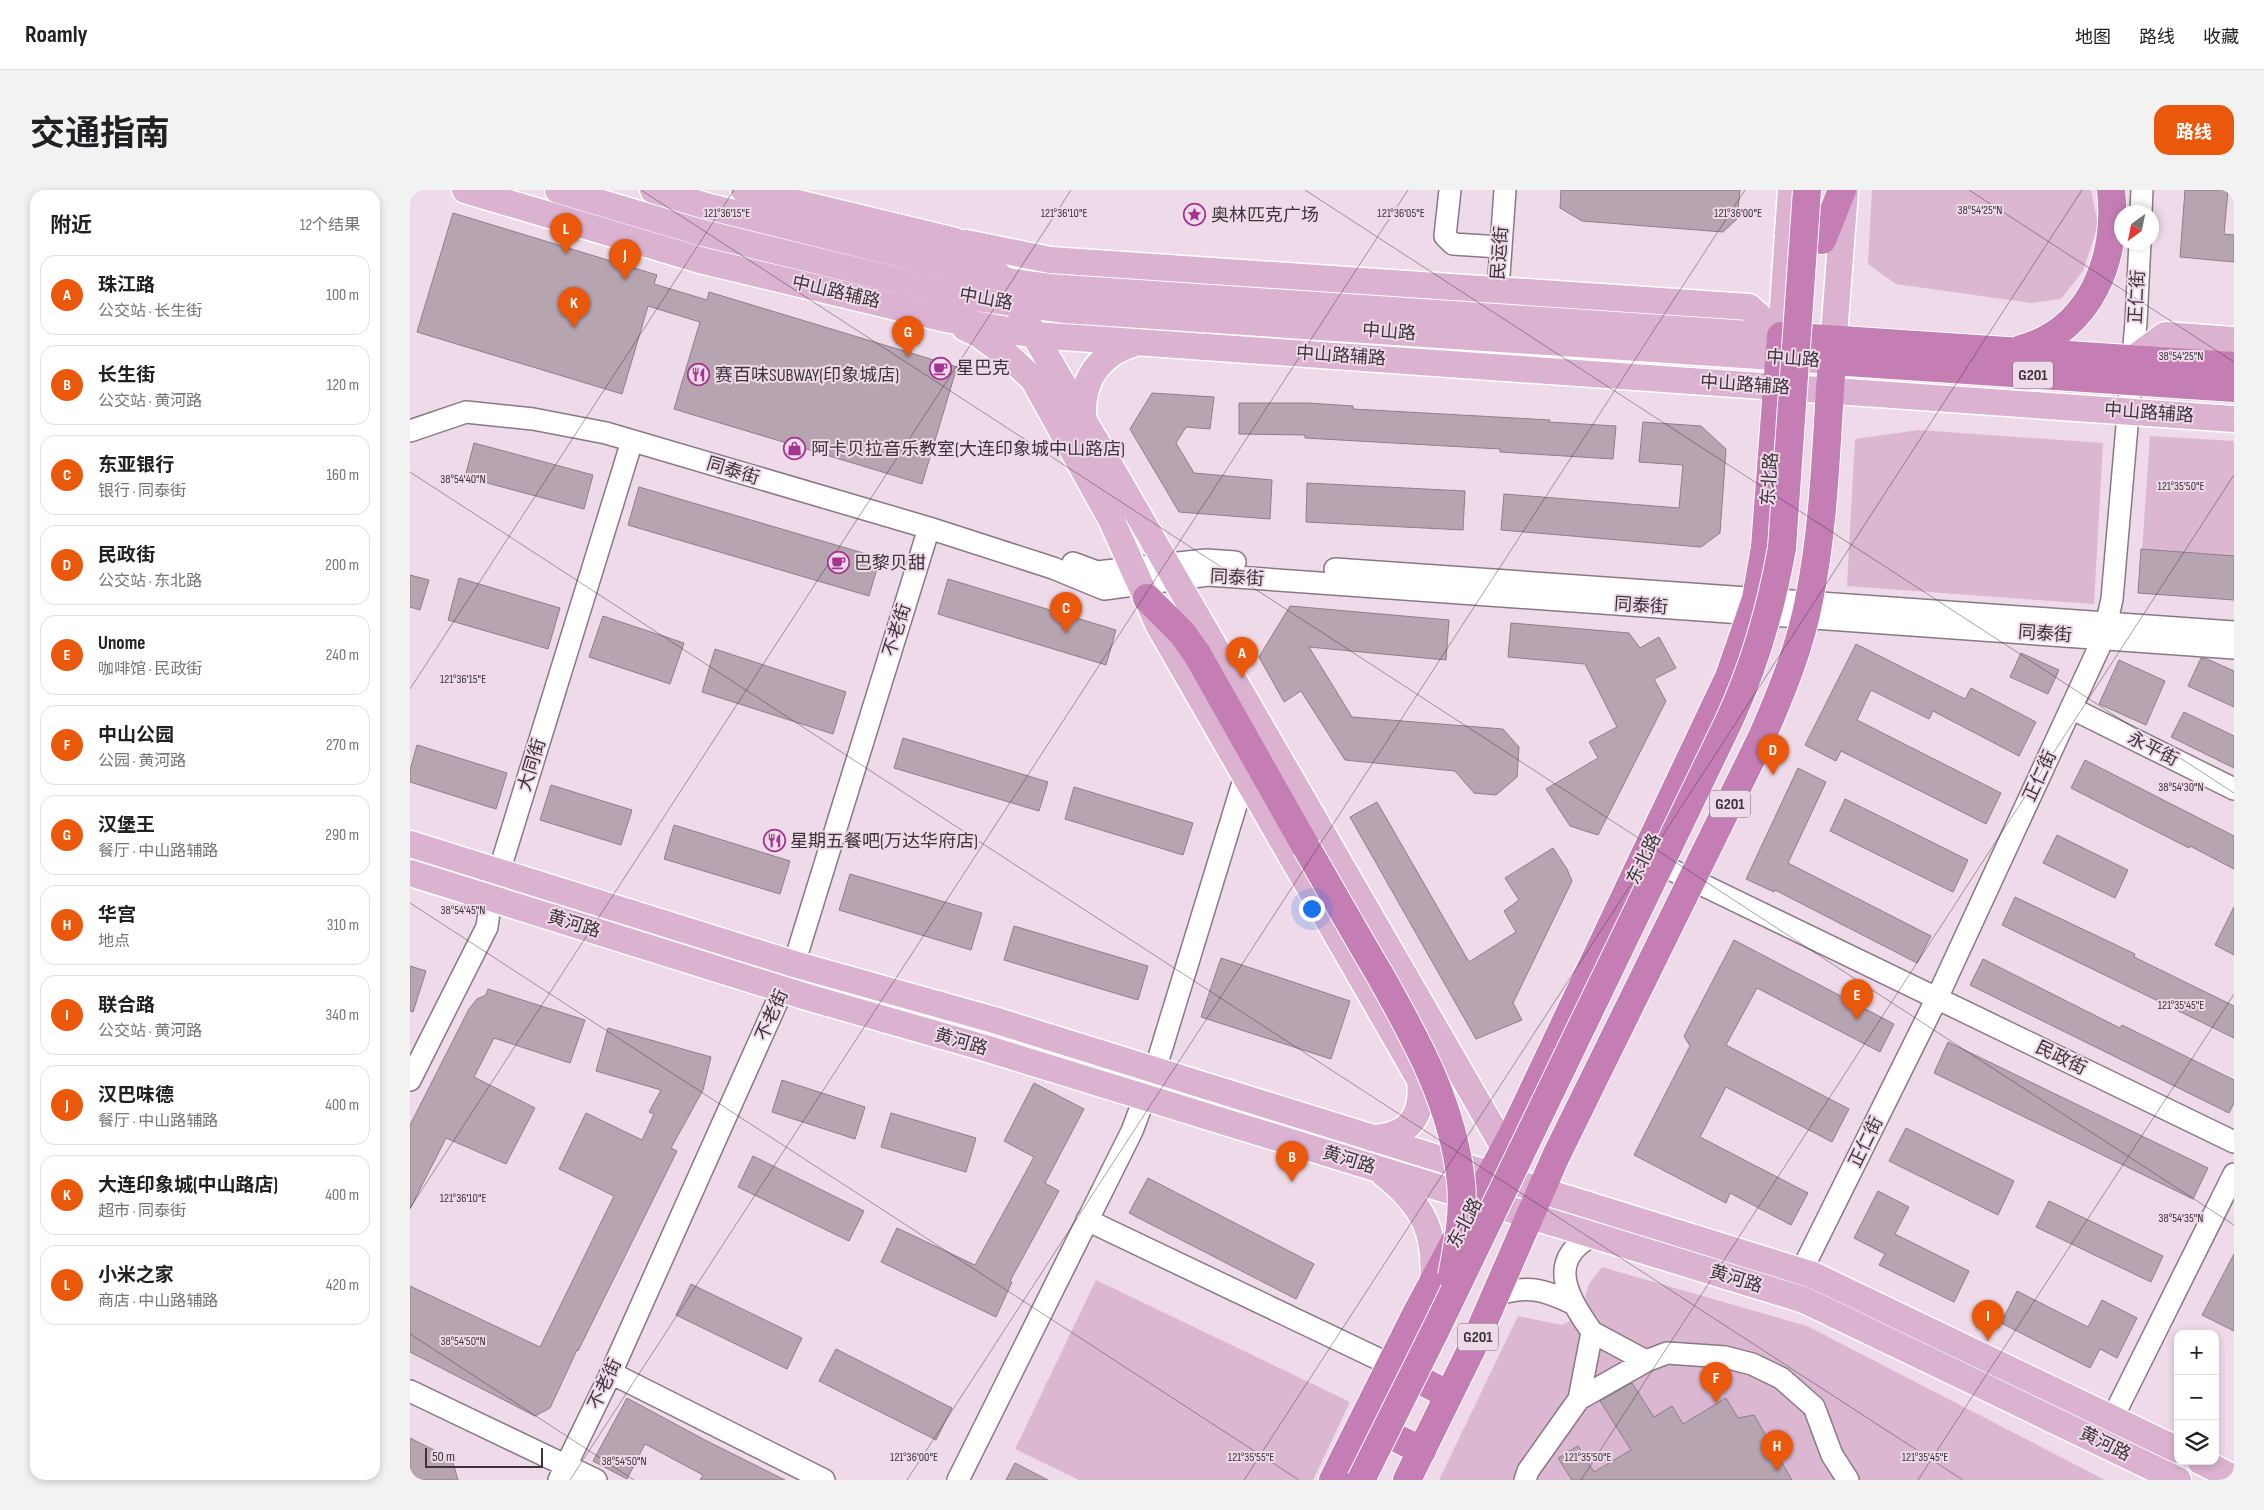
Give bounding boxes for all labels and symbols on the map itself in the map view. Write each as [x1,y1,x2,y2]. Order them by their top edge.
place icon: 奥林匹克广场 [1183,203,1207,227]
text: 38°54'25"N [1958,203,2002,218]
place label: 奥林匹克广场 [1211,205,1319,226]
north arrow [2114,205,2159,250]
text: 121°36'15"E [704,206,750,221]
text: 121°36'10"E [1041,206,1087,221]
text: 121°36'05"E [1377,206,1425,221]
text: 121°36'00"E [1714,206,1762,221]
pin: L [550,213,582,254]
street label: 民运街 [1488,225,1512,281]
pin: J [609,239,641,280]
street label: 正仁街 [2125,269,2149,325]
street label: 中山路辅路 [790,272,882,312]
street label: 中山路 [958,284,1014,314]
pin: K [558,287,590,328]
pin: G [892,316,924,357]
street label: 中山路 [1361,320,1417,344]
street label: 中山路辅路 [1295,342,1387,370]
street label: 中山路 [1765,347,1821,371]
text: 38°54'25"N [2159,349,2203,364]
cafe icon: 星巴克 [928,356,952,380]
place label: 星巴克 [956,358,1010,379]
road number: G201 [2013,362,2053,388]
restaurant icon: 赛百味SUBWAY(印象城店) [687,363,711,387]
place label: 赛百味SUBWAY(印象城店) [715,365,899,386]
street label: 中山路辅路 [1699,371,1791,399]
street label: 中山路辅路 [2103,399,2195,427]
shop icon: 阿卡贝拉音乐教室(大连印象城中山路店) [783,437,807,461]
place label: 阿卡贝拉音乐教室(大连印象城中山路店) [811,439,1125,460]
street label: 东北路 [1758,451,1782,507]
street label: 同泰街 [704,453,762,489]
text: 38°54'40"N [440,472,486,487]
text: 121°35'50"E [2158,479,2204,494]
cafe icon: 巴黎贝甜 [826,551,850,575]
place label: 巴黎贝甜 [854,553,926,574]
street label: 同泰街 [1209,566,1265,590]
pin: C [1050,592,1082,633]
street label: 同泰街 [1613,594,1669,618]
street label: 不老街 [879,601,915,659]
street label: 同泰街 [2017,622,2073,646]
pin: A [1226,637,1258,678]
text: 121°36'15"E [440,672,486,687]
street label: 永平街 [2124,727,2182,771]
pin: D [1757,734,1789,775]
street label: 大同街 [514,736,550,794]
street label: 正仁街 [2019,747,2061,805]
text: 38°54'30"N [2158,780,2204,795]
road number: G201 [1710,790,1750,818]
restaurant icon: 星期五餐吧(万达华府店) [762,829,786,853]
street label: 东北路 [1623,830,1665,888]
place label: 星期五餐吧(万达华府店) [790,831,978,852]
your location [1299,896,1325,922]
text: 38°54'45"N [441,903,485,918]
street label: 黄河路 [545,906,603,942]
pin: E [1841,979,1873,1020]
street label: 不老街 [751,986,793,1044]
text: 121°35'45"E [2158,998,2204,1013]
street label: 黄河路 [932,1024,990,1060]
street label: 民政街 [2032,1037,2090,1079]
street label: 正仁街 [1845,1113,1887,1171]
pin: B [1276,1141,1308,1182]
street label: 黄河路 [1320,1142,1378,1178]
text: 121°36'10"E [440,1191,486,1206]
street label: 东北路 [1443,1194,1487,1252]
text: 38°54'35"N [2159,1211,2203,1226]
street label: 黄河路 [1707,1261,1765,1297]
pin: I [1972,1300,2004,1341]
road number: G201 [1458,1324,1498,1350]
text: 38°54'50"N [440,1334,486,1349]
street label: 不老街 [584,1355,626,1413]
pin: F [1700,1362,1732,1403]
street label: 黄河路 [2076,1423,2134,1465]
pin: H [1761,1430,1793,1471]
scale bar [425,1445,542,1468]
text: 121°36'00"E [890,1450,938,1465]
text: 121°35'55"E [1228,1450,1274,1465]
text: 121°35'50"E [1565,1450,1611,1465]
text: 121°35'45"E [1902,1450,1948,1465]
text: 38°54'50"N [601,1454,647,1469]

